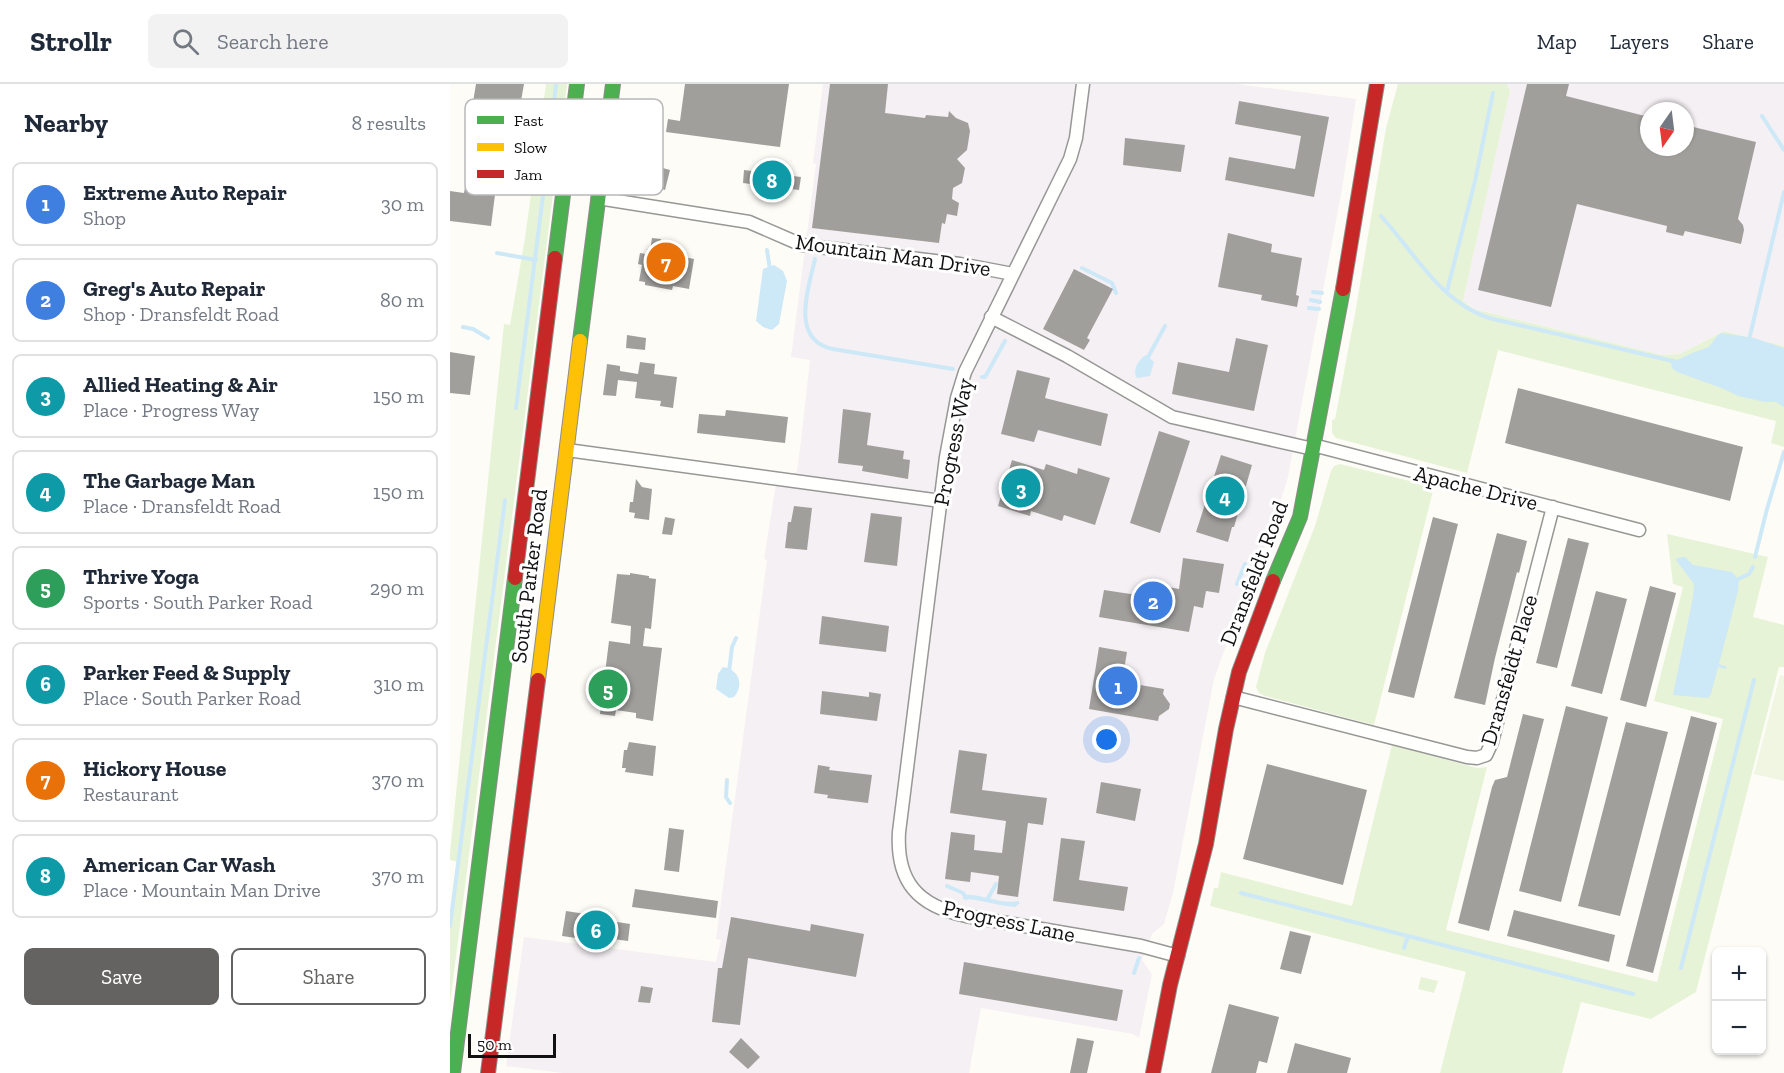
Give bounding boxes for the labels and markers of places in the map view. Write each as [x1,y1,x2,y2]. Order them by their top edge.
pin: 8 [752,158,792,202]
pin: 7 [646,240,686,285]
pin: 3 [1002,466,1040,510]
pin: 4 [1206,474,1244,518]
pin: 2 [1134,578,1172,624]
pin: 1 [1098,664,1138,708]
pin: 5 [588,666,628,712]
pin: 6 [576,908,616,952]

